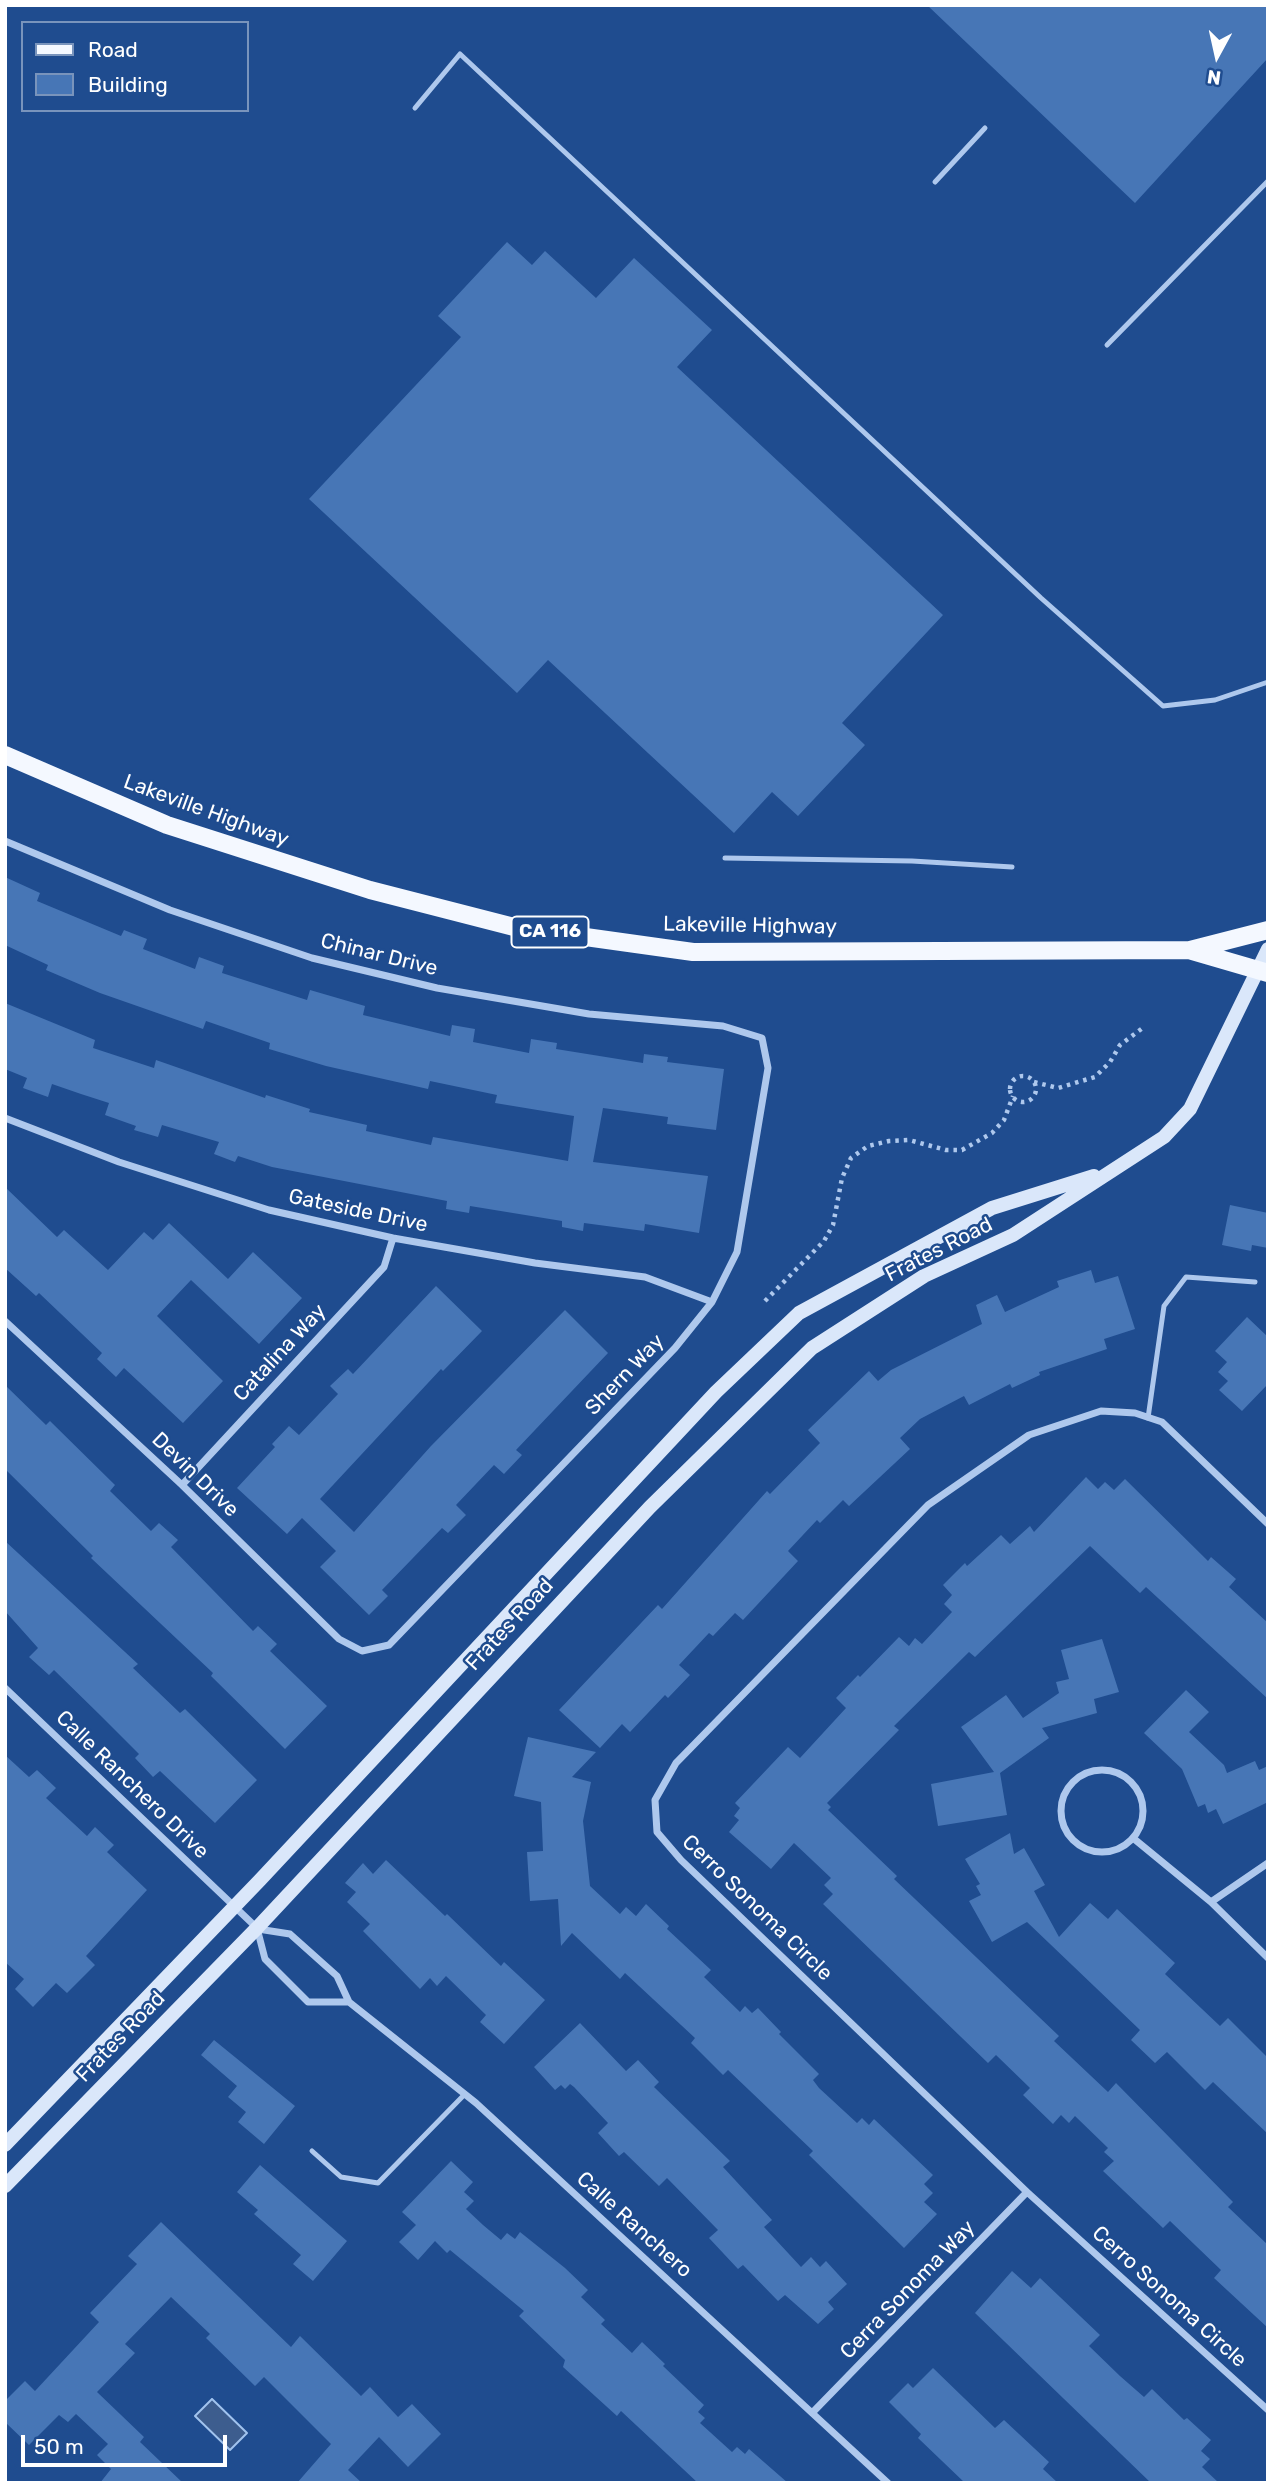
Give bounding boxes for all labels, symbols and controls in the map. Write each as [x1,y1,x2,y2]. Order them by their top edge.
legend [21,21,248,112]
north arrow [1182,21,1252,91]
text: Road [88,37,138,62]
text: N [1206,65,1222,90]
text: Building [88,72,168,97]
street label: Lakeville Highway [120,769,292,853]
street label: Lakeville Highway [663,912,837,940]
road number: CA 116 [512,916,588,948]
street label: Chinar Drive [318,928,440,982]
street label: Gateside Drive [286,1184,430,1238]
street label: Frates Road [881,1212,997,1288]
street label: Catalina Way [228,1299,332,1407]
street label: Shern Way [580,1329,670,1421]
street label: Devin Drive [146,1427,244,1523]
street label: Frates Road [461,1574,559,1676]
street label: Calle Ranchero Drive [50,1706,214,1864]
street label: Cerro Sonoma Circle [677,1830,837,1986]
street label: Frates Road [71,1986,171,2088]
street label: Calle Ranchero [571,2167,697,2283]
street label: Cerra Sonoma Way [835,2215,981,2365]
street label: Cerro Sonoma Circle [1087,2221,1251,2373]
scale bar [24,2422,231,2466]
text: 50 m [34,2434,84,2459]

